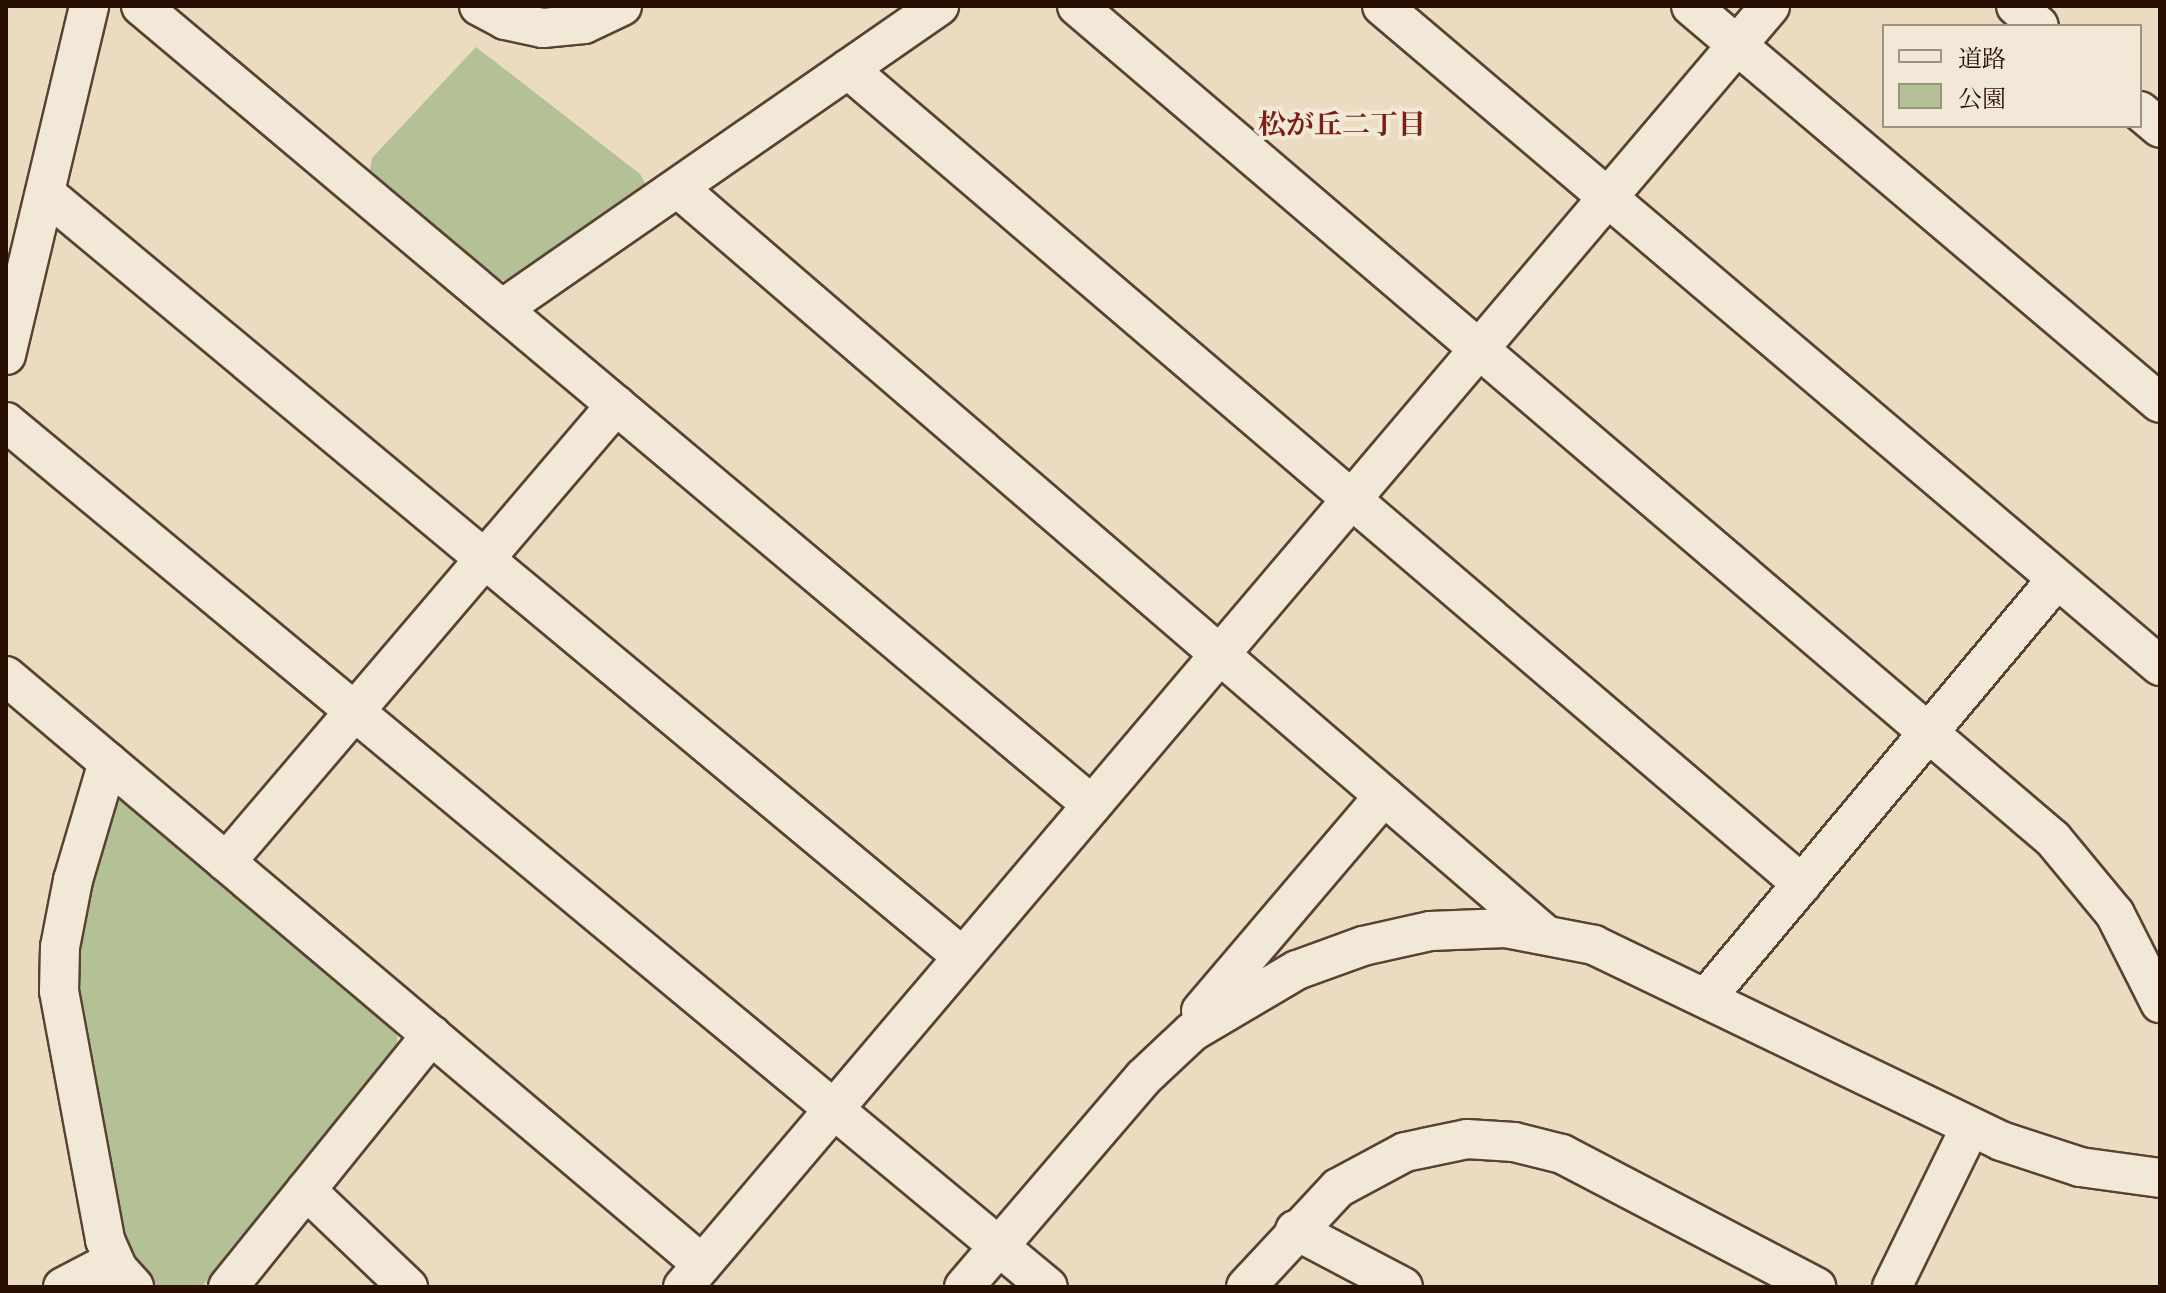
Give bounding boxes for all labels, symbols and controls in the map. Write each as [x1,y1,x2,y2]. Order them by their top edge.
legend [1882,24,2142,128]
text: 道路 [1958,45,2006,73]
text: 公園 [1958,85,2006,113]
district label: 松が丘二丁目 [1258,108,1426,142]

